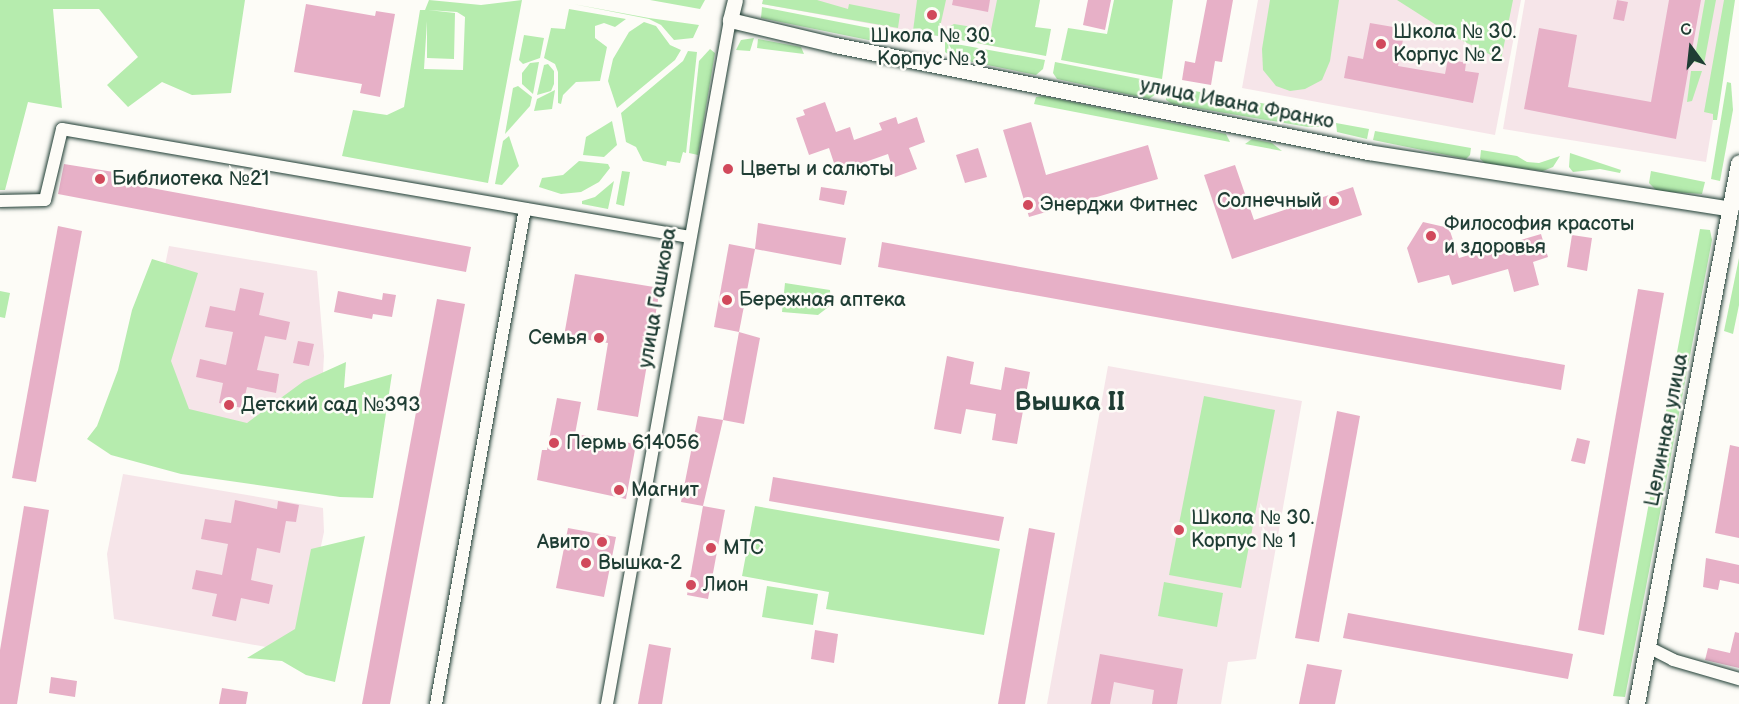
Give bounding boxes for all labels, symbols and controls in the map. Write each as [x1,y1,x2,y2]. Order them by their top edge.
marker: Школа № 30. Корпус № 3 [925,8,939,22]
north arrow [1661,18,1721,78]
place label: Школа № 30. Корпус № 2 [1393,20,1516,67]
text: С [1678,20,1694,41]
place label: Школа № 30. Корпус № 3 [870,24,994,71]
marker: Школа № 30. Корпус № 2 [1374,37,1388,51]
street label: улица Ивана Франко [1138,73,1336,135]
place label: Цветы и салюты [740,157,894,181]
marker: Цветы и салюты [721,162,735,176]
place label: Библиотека №21 [112,167,269,191]
marker: Библиотека №21 [93,172,107,186]
place label: Солнечный [1217,189,1322,213]
place label: Энерджи Фитнес [1040,193,1198,217]
marker: Солнечный [1327,194,1341,208]
marker: Энерджи Фитнес [1021,198,1035,212]
place label: Философия красоты и здоровья [1444,213,1634,260]
street label: улица Гашкова [634,226,682,370]
marker: Философия красоты и здоровья [1422,227,1440,245]
place label: Бережная аптека [739,288,906,312]
marker: Бережная аптека [720,293,734,307]
place label: Семья [528,326,587,350]
marker: Семья [592,331,606,345]
street label: Целинная улица [1640,351,1694,509]
district label: Вышка II [1015,387,1125,419]
place label: Детский сад №393 [241,393,420,417]
marker: Детский сад №393 [222,398,236,412]
place label: Пермь 614056 [566,431,699,455]
marker: Пермь 614056 [547,436,561,450]
place label: Магнит [631,478,699,502]
marker: Магнит [612,483,626,497]
place label: Школа № 30. Корпус № 1 [1191,506,1314,553]
marker: Школа № 30. Корпус № 1 [1172,523,1186,537]
place label: Авито [537,530,590,554]
marker: Авито [595,535,609,549]
place label: МТС [723,536,764,560]
marker: МТС [704,541,718,555]
place label: Вышка-2 [598,551,682,575]
marker: Вышка-2 [579,556,593,570]
place label: Лион [703,573,749,597]
marker: Лион [684,578,698,592]

